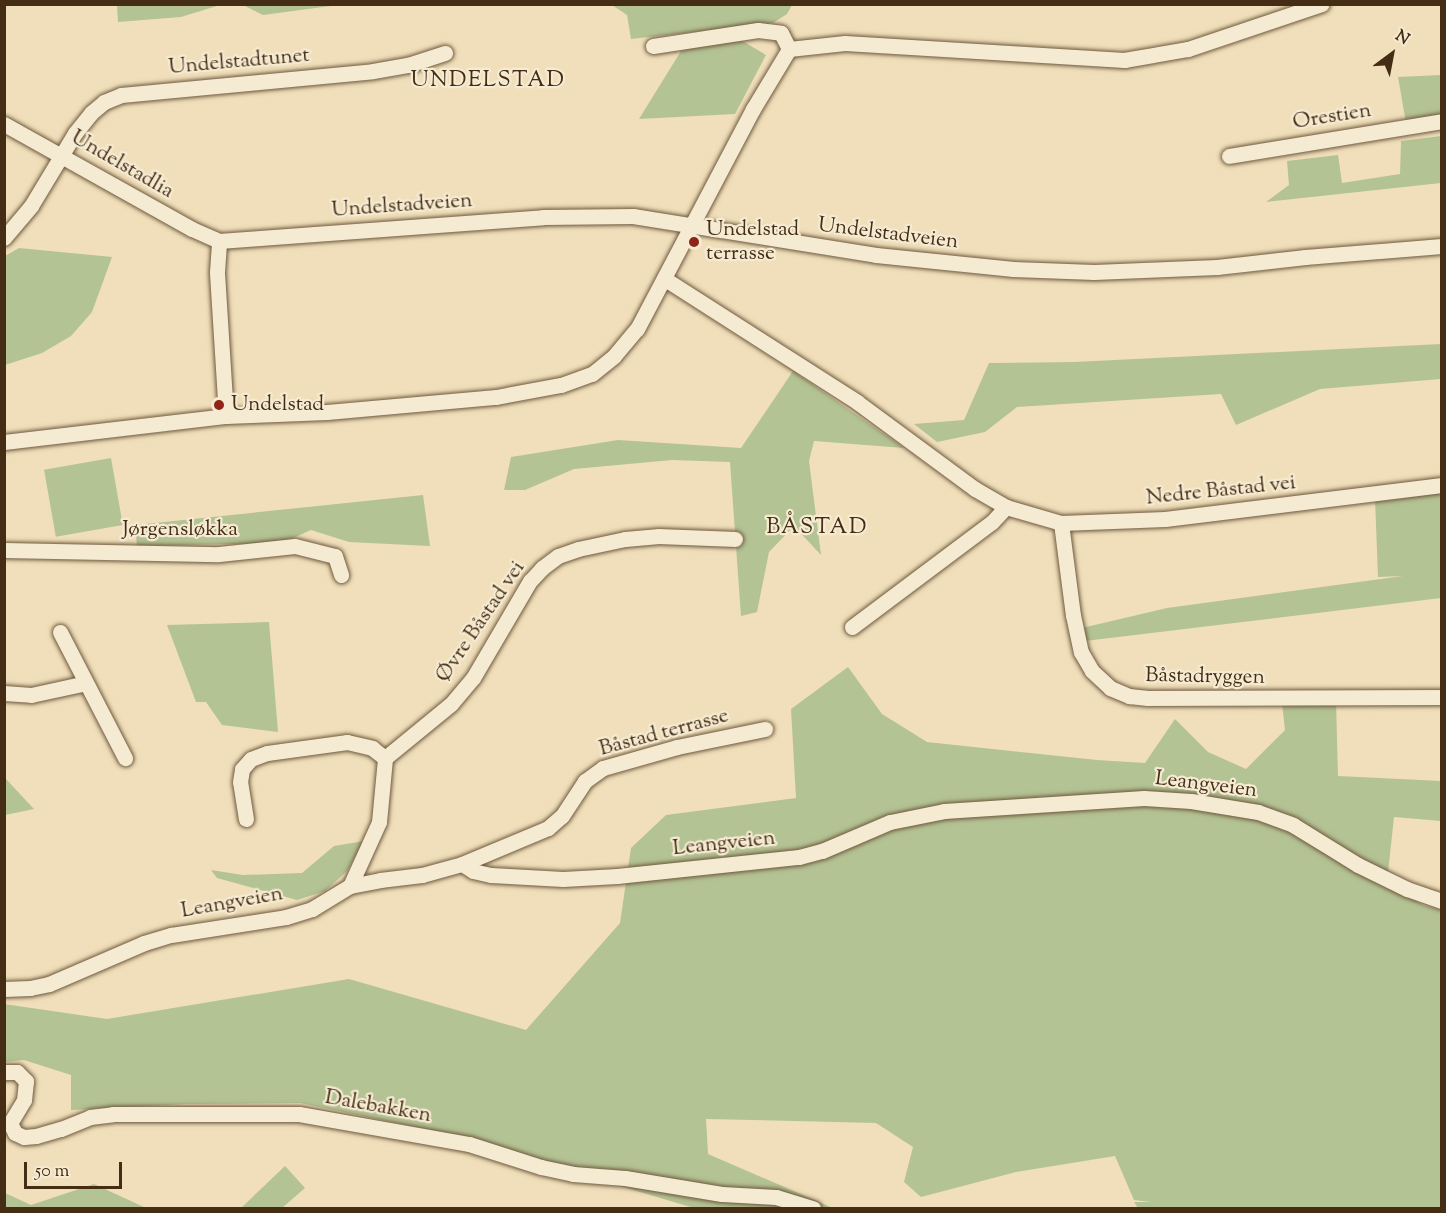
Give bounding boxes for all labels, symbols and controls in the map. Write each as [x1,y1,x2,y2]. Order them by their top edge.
north arrow [1362,24,1422,84]
text: N [1390,25,1413,51]
street label: Undelstadtunet [168,43,310,81]
district label: UNDELSTAD [411,69,565,95]
street label: Orestien [1291,98,1373,136]
street label: Undelstadlia [66,125,178,205]
street label: Undelstadveien [331,189,473,223]
street label: Undelstadveien [816,213,960,255]
place label: Undelstad terrasse [706,217,799,267]
marker: Undelstad terrasse [687,235,701,249]
place label: Undelstad [231,392,324,418]
marker: Undelstad [212,398,226,412]
street label: Nedre Båstad vei [1145,471,1297,511]
district label: BÅSTAD [766,516,868,542]
street label: Jørgensløkka [122,517,238,543]
street label: Øvre Båstad vei [431,556,531,688]
street label: Båstadryggen [1145,663,1265,691]
street label: Båstad terrasse [597,704,731,762]
street label: Leangveien [1153,766,1259,804]
street label: Leangveien [672,826,776,862]
street label: Leangveien [179,882,285,924]
street label: Dalebakken [323,1085,433,1129]
scale bar [27,1150,124,1188]
text: 50 m [35,1159,69,1185]

